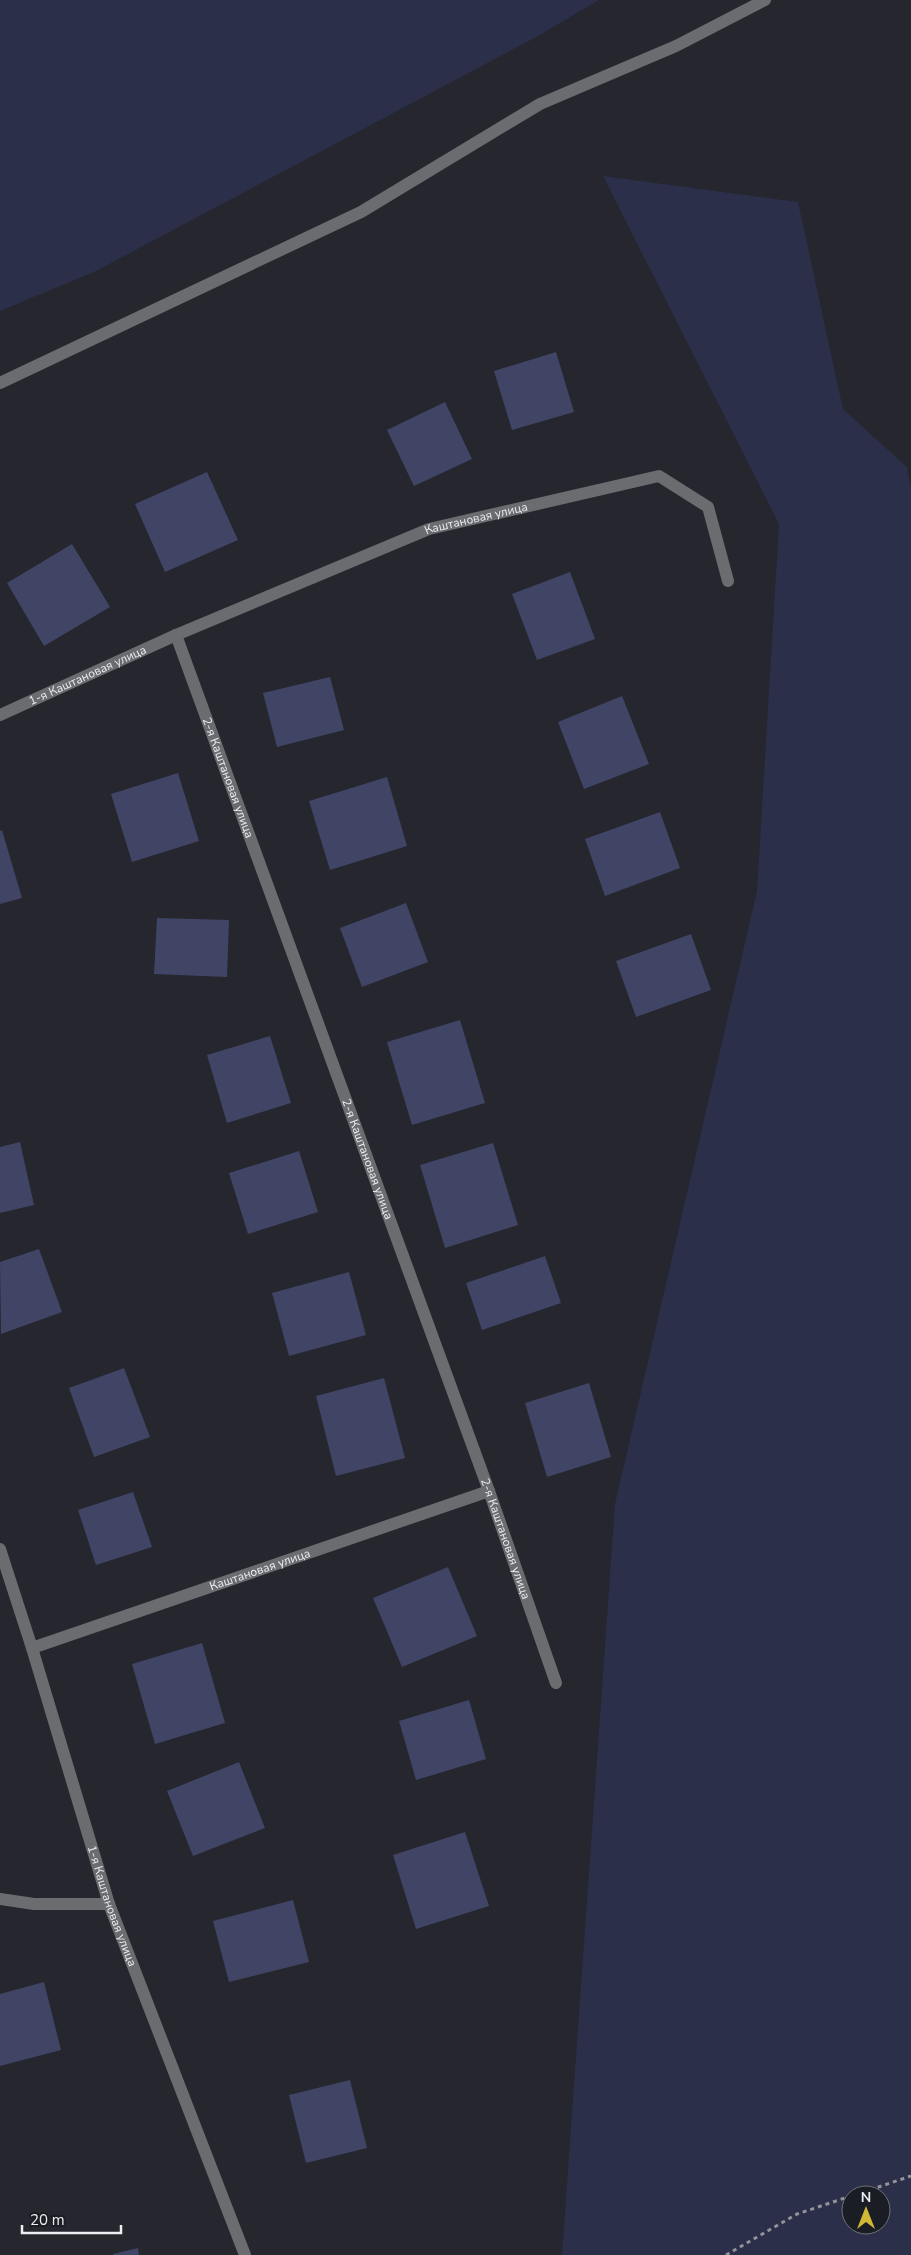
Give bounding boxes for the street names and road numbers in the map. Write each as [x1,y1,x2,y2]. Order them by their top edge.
street label: Каштановая улица [422,498,529,538]
street label: 1-я Каштановая улица [26,642,149,709]
street label: 2-я Каштановая улица [199,715,258,840]
street label: 2-я Каштановая улица [338,1097,397,1222]
street label: 2-я Каштановая улица [477,1476,534,1602]
street label: Каштановая улица [207,1545,312,1594]
street label: 1-я Каштановая улица [84,1843,140,1969]

